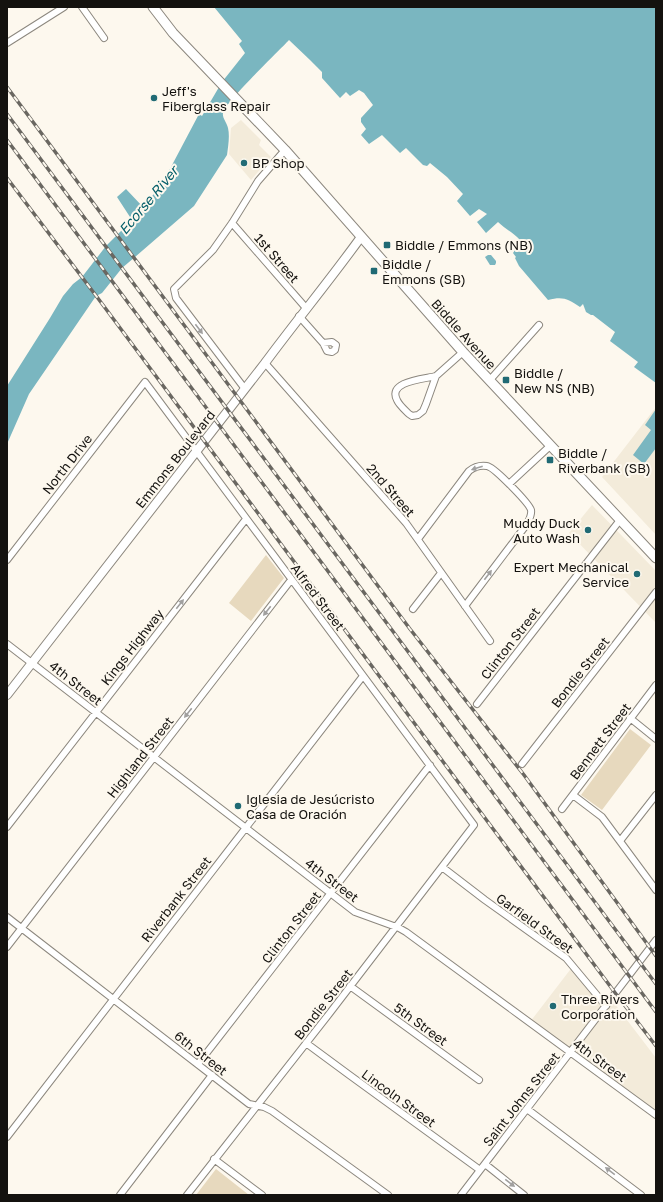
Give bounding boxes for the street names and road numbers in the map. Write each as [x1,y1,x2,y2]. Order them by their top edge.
street label: 1st Street [251,230,303,286]
street label: Biddle Avenue [428,296,500,372]
street label: Emmons Boulevard [132,407,218,511]
street label: North Drive [39,431,95,497]
street label: 2nd Street [364,460,418,520]
street label: Alfred Street [288,561,348,633]
street label: Clinton Street [477,604,543,682]
street label: Kings Highway [97,605,167,688]
street label: Bondie Street [547,633,613,711]
street label: 4th Street [46,657,106,709]
street label: Bennett Street [566,700,634,782]
street label: Highland Street [103,713,177,801]
street label: Riverbank Street [138,853,214,945]
street label: 4th Street [302,855,362,905]
street label: Clinton Street [258,888,324,966]
street label: Garfield Street [493,890,577,956]
street label: Bondie Street [290,965,356,1043]
street label: 5th Street [391,999,451,1049]
street label: 6th Street [171,1027,231,1079]
street label: 4th Street [570,1035,630,1085]
street label: Saint Johns Street [479,1049,563,1149]
street label: Lincoln Street [359,1066,439,1130]

